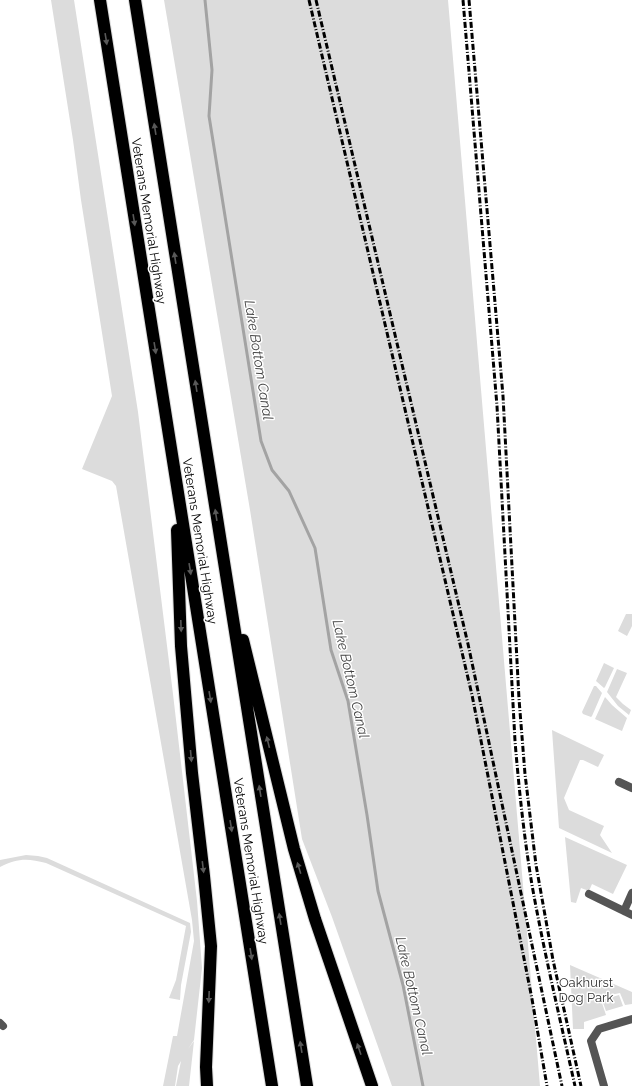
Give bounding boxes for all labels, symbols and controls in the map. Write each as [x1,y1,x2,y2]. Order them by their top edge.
one-way arrow [103,32,109,45]
one-way arrow [152,123,158,136]
street label: Veterans Memorial Highway [128,137,170,305]
one-way arrow [132,213,138,226]
one-way arrow [172,252,178,264]
water label: Lake Bottom Canal [242,299,276,421]
one-way arrow [152,342,158,354]
one-way arrow [193,380,199,392]
street label: Veterans Memorial Highway [179,457,221,625]
one-way arrow [213,509,219,521]
one-way arrow [187,563,193,575]
water label: Lake Bottom Canal [330,618,372,740]
one-way arrow [177,620,184,632]
one-way arrow [207,691,213,703]
one-way arrow [264,736,270,748]
one-way arrow [187,750,194,762]
street label: Veterans Memorial Highway [230,777,272,945]
one-way arrow [257,785,263,797]
one-way arrow [228,820,234,832]
one-way arrow [200,861,206,873]
one-way arrow [296,862,302,874]
one-way arrow [277,913,283,925]
water label: Lake Bottom Canal [393,935,435,1057]
one-way arrow [248,948,254,960]
park label: Oakhurst Dog Park [559,975,614,1005]
one-way arrow [205,991,212,1003]
one-way arrow [298,1041,304,1054]
one-way arrow [356,1043,362,1055]

